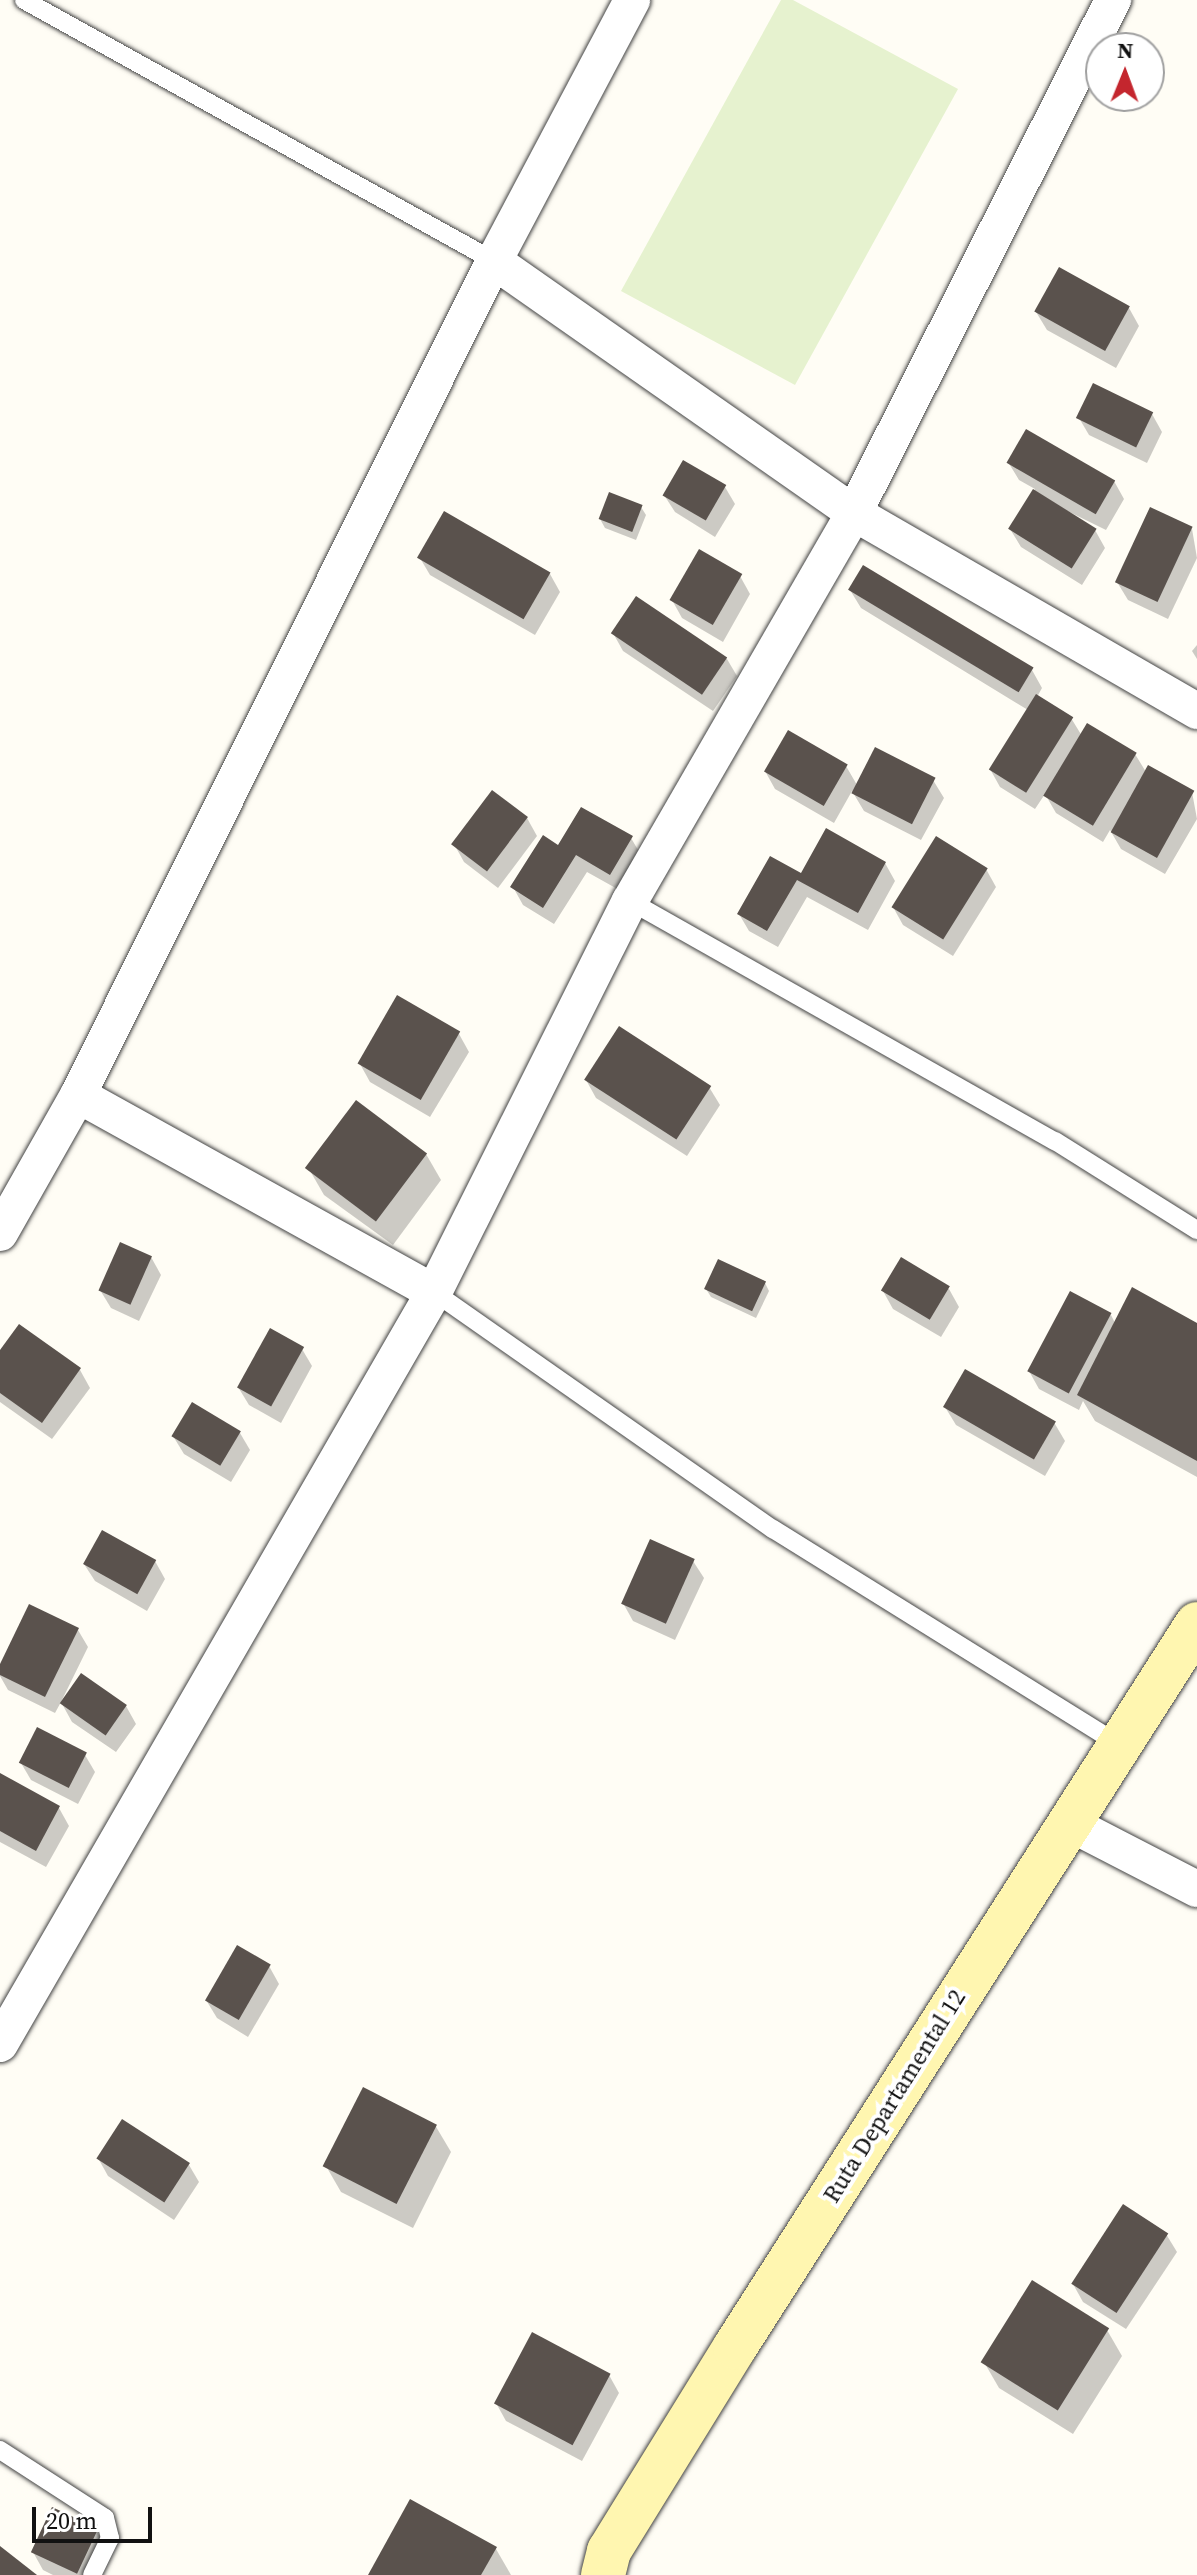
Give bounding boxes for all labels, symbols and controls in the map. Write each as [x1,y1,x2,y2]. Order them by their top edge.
north arrow [1085,32,1165,112]
text: N [1117,35,1134,65]
street label: Ruta Departamental 12 [817,1984,971,2208]
scale bar [36,2491,156,2541]
text: 20 m [46,2504,97,2537]

